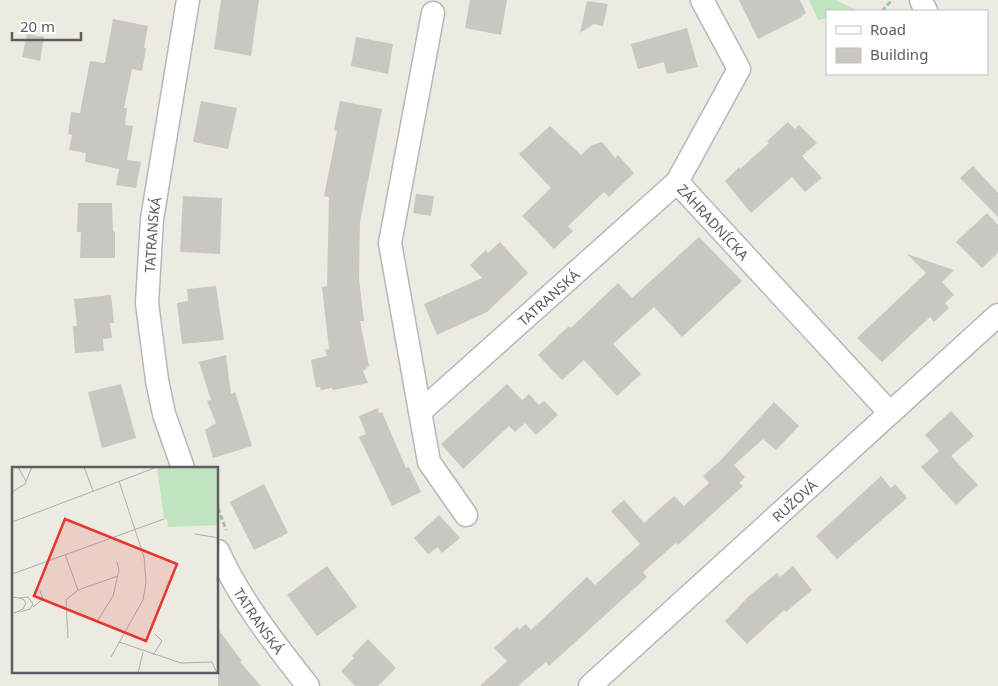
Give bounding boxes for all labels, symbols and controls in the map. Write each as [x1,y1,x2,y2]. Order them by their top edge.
scale bar [12,10,81,42]
legend [826,10,988,75]
text: 20 m [20,16,55,36]
text: Road [870,19,906,39]
text: Building [870,44,928,64]
street label: ZÁHRADNÍCKA [674,180,754,264]
street label: TATRANSKÁ [139,195,165,273]
street label: TATRANSKÁ [513,265,583,330]
inset map [12,467,219,674]
street label: RUŽOVÁ [768,475,821,526]
street label: TATRANSKÁ [230,584,289,657]

